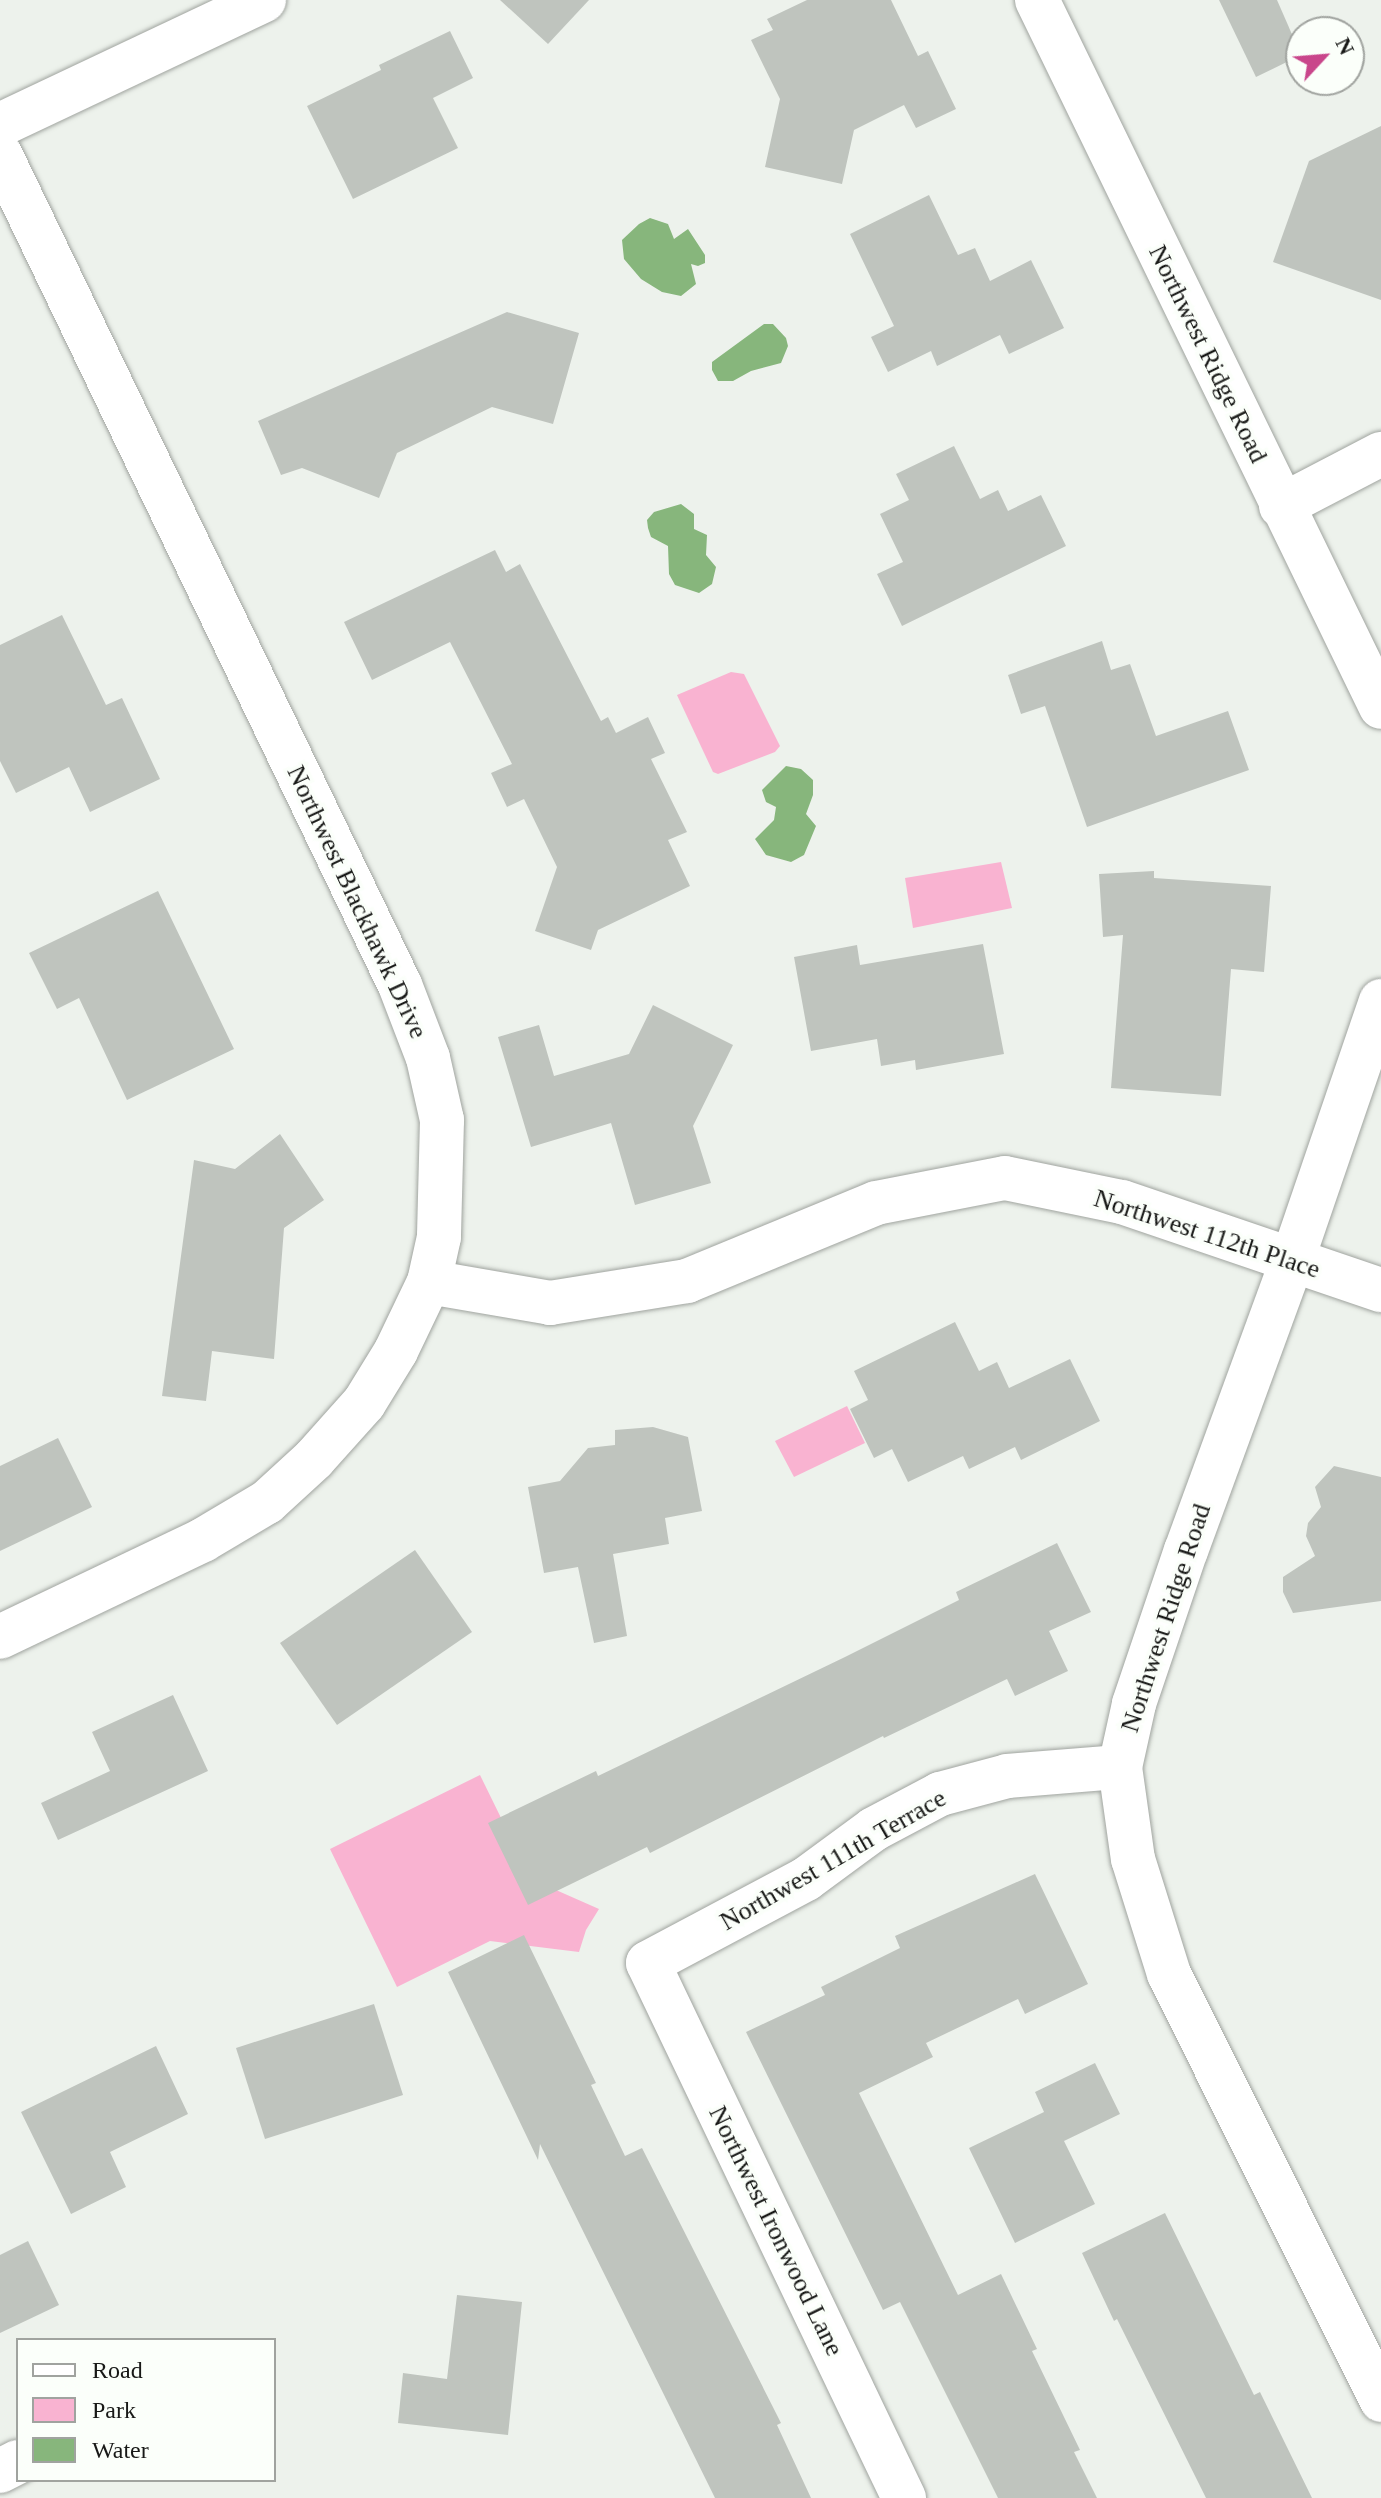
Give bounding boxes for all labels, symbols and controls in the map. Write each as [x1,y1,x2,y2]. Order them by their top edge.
north arrow [1285,16,1365,96]
text: N [1331,34,1360,59]
street label: Northwest Ridge Road [1142,240,1274,468]
street label: Northwest Blackhawk Drive [280,761,434,1043]
street label: Northwest 112th Place [1090,1183,1324,1285]
street label: Northwest Ridge Road [1114,1500,1218,1736]
street label: Northwest 111th Terrace [714,1782,952,1938]
street label: Northwest Ironwood Lane [702,2101,850,2361]
legend [16,2338,276,2482]
text: Road [92,2357,143,2383]
text: Park [92,2397,136,2423]
text: Water [92,2437,149,2463]

